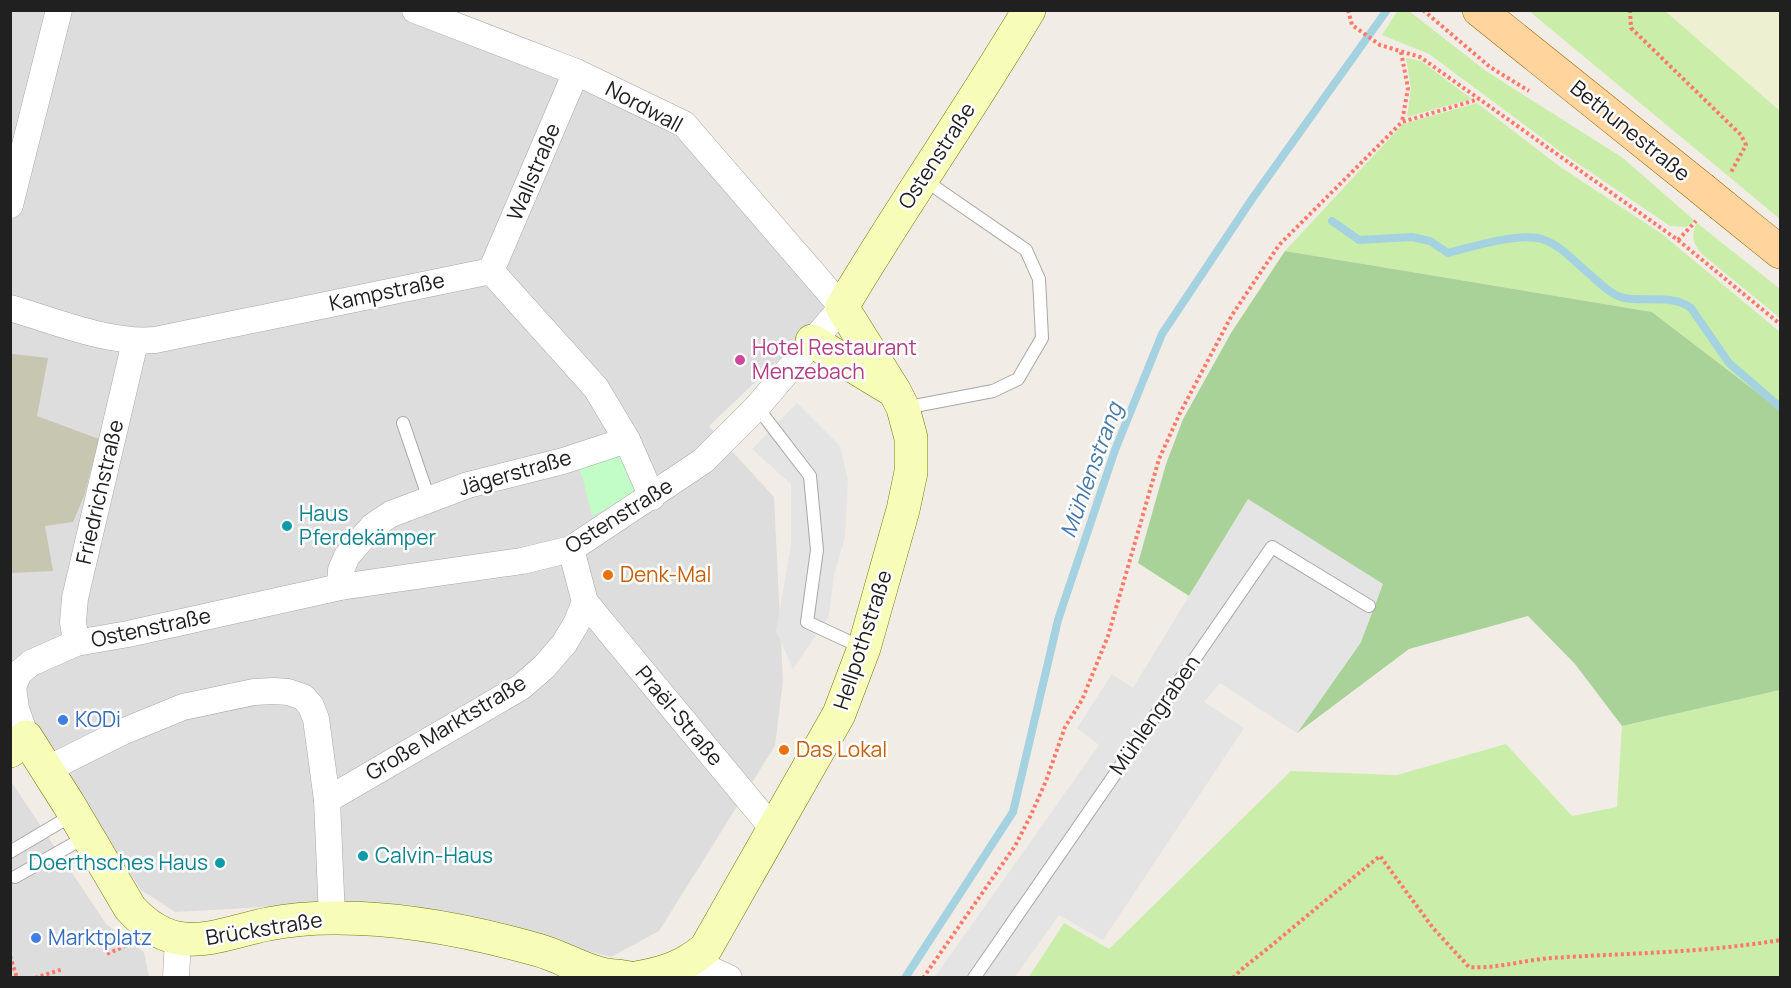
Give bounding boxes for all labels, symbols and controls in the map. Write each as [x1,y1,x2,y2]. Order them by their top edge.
street label: Bethunestraße [1565,73,1696,187]
street label: Nordwall [601,74,688,138]
street label: Ostenstraße [891,97,981,214]
street label: Wallstraße [500,119,566,225]
street label: Kampstraße [326,265,447,317]
place label: Hotel Restaurant Menzebach [752,333,917,385]
marker: Hotel Restaurant Menzebach [733,353,747,367]
water label: Mühlenstrang [1053,397,1130,542]
street label: Friedrichstraße [69,417,129,567]
street label: Jägerstraße [455,443,575,502]
street label: Ostenstraße [559,471,678,559]
place label: Haus Pferdekämper [299,499,436,551]
marker: Haus Pferdekämper [280,519,294,533]
place label: Denk-Mal [620,560,711,588]
street label: Hellpothstraße [826,566,898,713]
marker: Denk-Mal [601,568,615,582]
street label: Ostenstraße [88,601,213,653]
street label: Mühlengraben [1103,649,1206,780]
street label: Praël-Straße [630,659,730,771]
street label: Große Marktstraße [360,668,531,786]
place label: KODi [75,705,121,733]
marker: KODi [56,713,70,727]
place label: Das Lokal [796,735,887,763]
marker: Das Lokal [777,743,791,757]
place label: Calvin-Haus [375,841,493,869]
place label: Doerthsches Haus [29,848,208,876]
marker: Calvin-Haus [356,849,370,863]
marker: Doerthsches Haus [213,856,227,870]
street label: Brückstraße [203,905,324,951]
place label: Marktplatz [48,923,152,951]
marker: Marktplatz [29,931,43,945]

